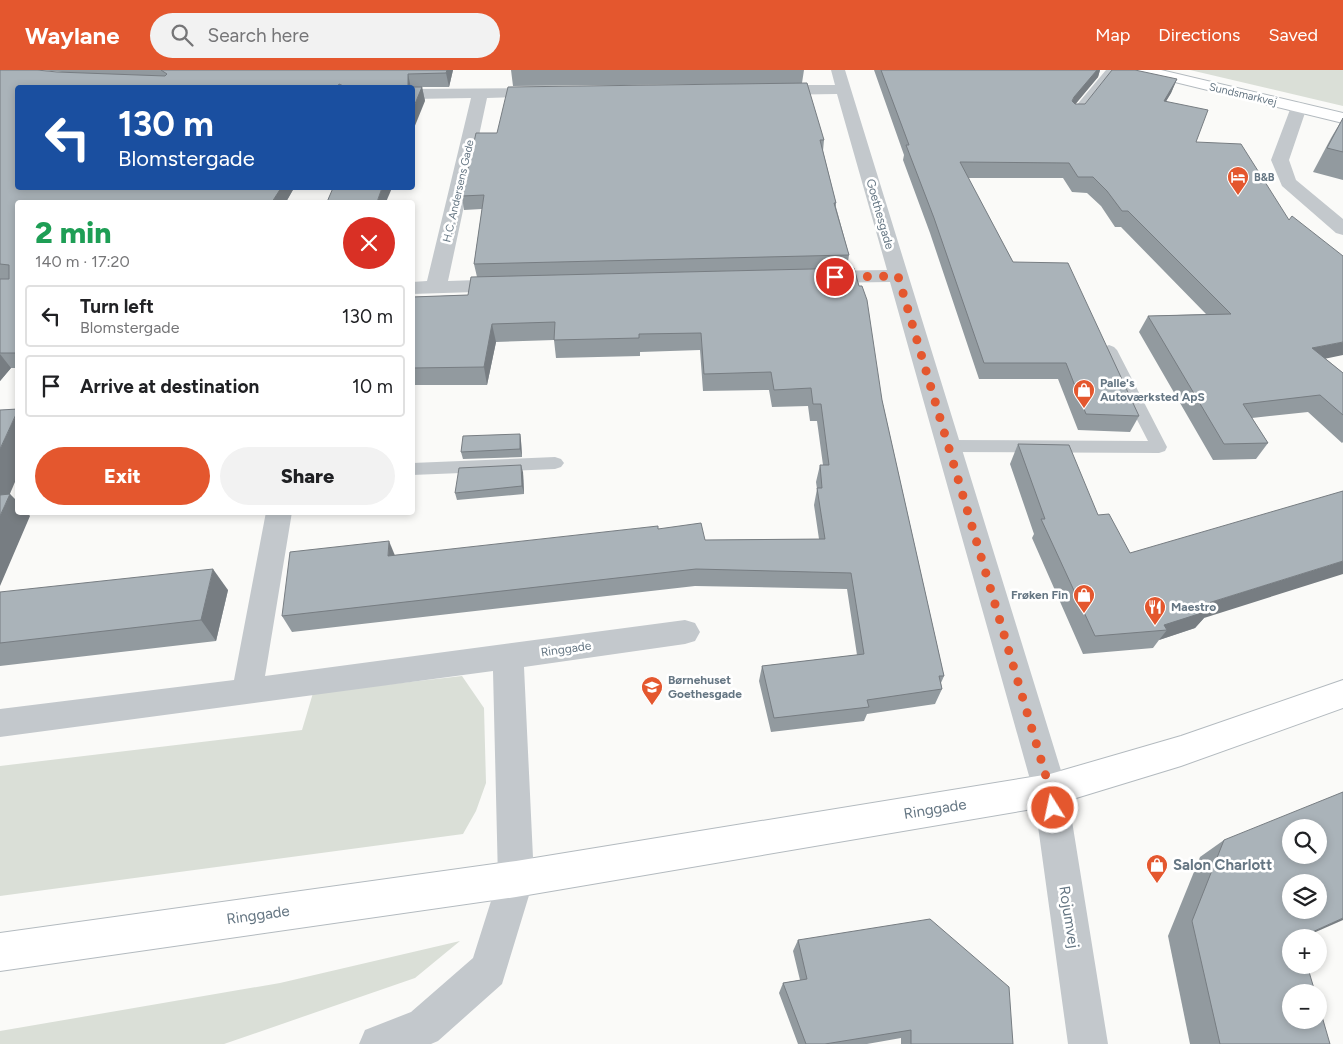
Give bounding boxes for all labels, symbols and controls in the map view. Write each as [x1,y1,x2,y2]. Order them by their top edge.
search box [150,13,500,58]
text: Waylane [25,21,120,50]
icon: search [168,21,196,49]
text: Search here [208,24,309,47]
text: Map [1095,24,1130,46]
text: Directions [1158,24,1240,46]
text: Saved [1268,24,1318,46]
street label: Sundsmarkvej [1208,80,1278,109]
text: 130 m [118,103,214,145]
icon: left [35,105,100,170]
street label: H.C. Andersens Gade [440,139,477,244]
text: Blomstergade [118,145,255,172]
hotel icon: B&B [1226,165,1250,196]
place label: B&B [1254,171,1275,184]
street label: Goethesgade [863,177,897,251]
text: 2 min [35,214,112,251]
button: close [343,217,395,269]
text: 140 m · 17:20 [35,252,130,271]
pin [814,256,856,298]
icon: arrive [821,263,849,291]
text: Turn left [80,295,154,318]
icon: left [37,302,65,330]
text: 130 m [342,305,393,328]
text: Blomstergade [80,318,179,337]
icon: arrive [37,372,65,400]
text: Arrive at destination [80,375,259,398]
text: 10 m [352,375,393,398]
place label: Palle's Autoværksted ApS [1100,376,1205,404]
shop icon: Palle's Autoværksted ApS [1072,378,1096,409]
button: Exit [35,447,210,505]
button: Share [220,447,395,505]
shop icon: Frøken Fin [1072,583,1096,614]
place label: Frøken Fin [1011,588,1068,602]
restaurant icon: Maestro [1143,595,1167,626]
place label: Maestro [1171,600,1216,614]
street label: Ringgade [540,638,593,659]
place label: Børnehuset Goethesgade [668,673,742,701]
school or university icon: Børnehuset Goethesgade [640,675,664,706]
position arrow [1026,781,1078,833]
street label: Ringgade [902,795,968,823]
map controls [1282,819,1327,1029]
button: search [1282,819,1327,864]
shop icon: Salon Charlott [1145,853,1169,884]
place label: Salon Charlott [1173,856,1272,874]
button: layers [1282,874,1327,919]
street label: Rojumvej [1055,884,1083,950]
street label: Ringgade [225,902,291,928]
button: + [1282,929,1327,974]
button: − [1282,984,1327,1029]

